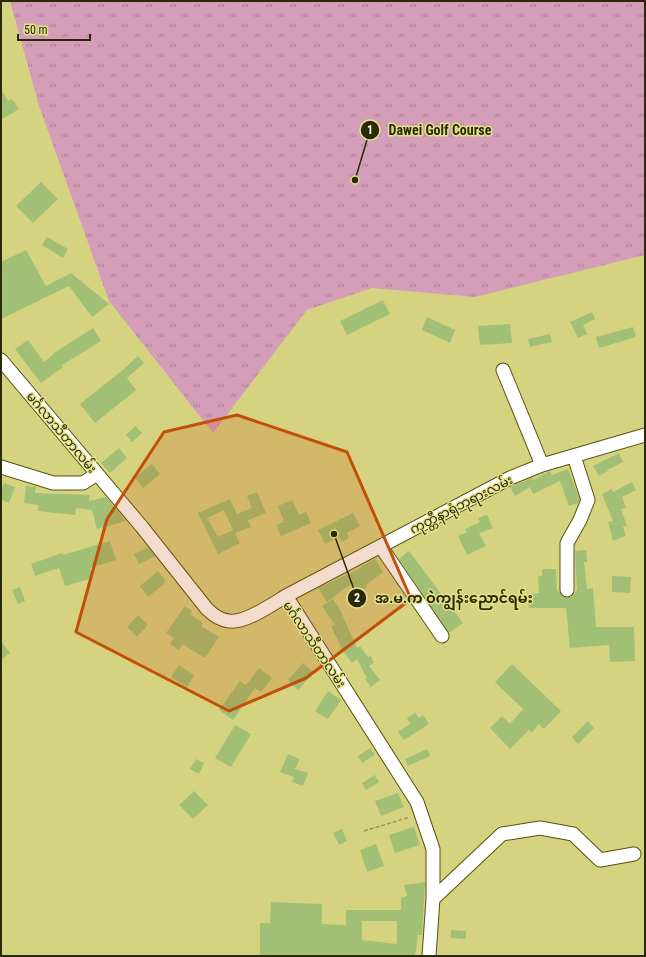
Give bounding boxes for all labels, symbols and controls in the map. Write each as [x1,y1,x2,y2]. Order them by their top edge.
scale bar [18,16,90,42]
text: 50 m [24,23,48,37]
callout: Dawei Golf Course [360,117,499,143]
text: Dawei Golf Course [389,122,492,138]
text: 1 [367,123,373,137]
street label: မင်္ဂလာသီတာလမ်း [23,388,101,476]
street label: ကုတ္တီနာရုံဘုရားလမ်း [407,471,516,540]
callout: အ.မ.က ဝဲကျွန်းညောင်ရမ်း [347,585,541,611]
text: အ.မ.က ဝဲကျွန်းညောင်ရမ်း [375,588,533,611]
text: 2 [354,591,360,605]
street label: မင်္ဂလာသီတာလမ်း [280,598,350,690]

